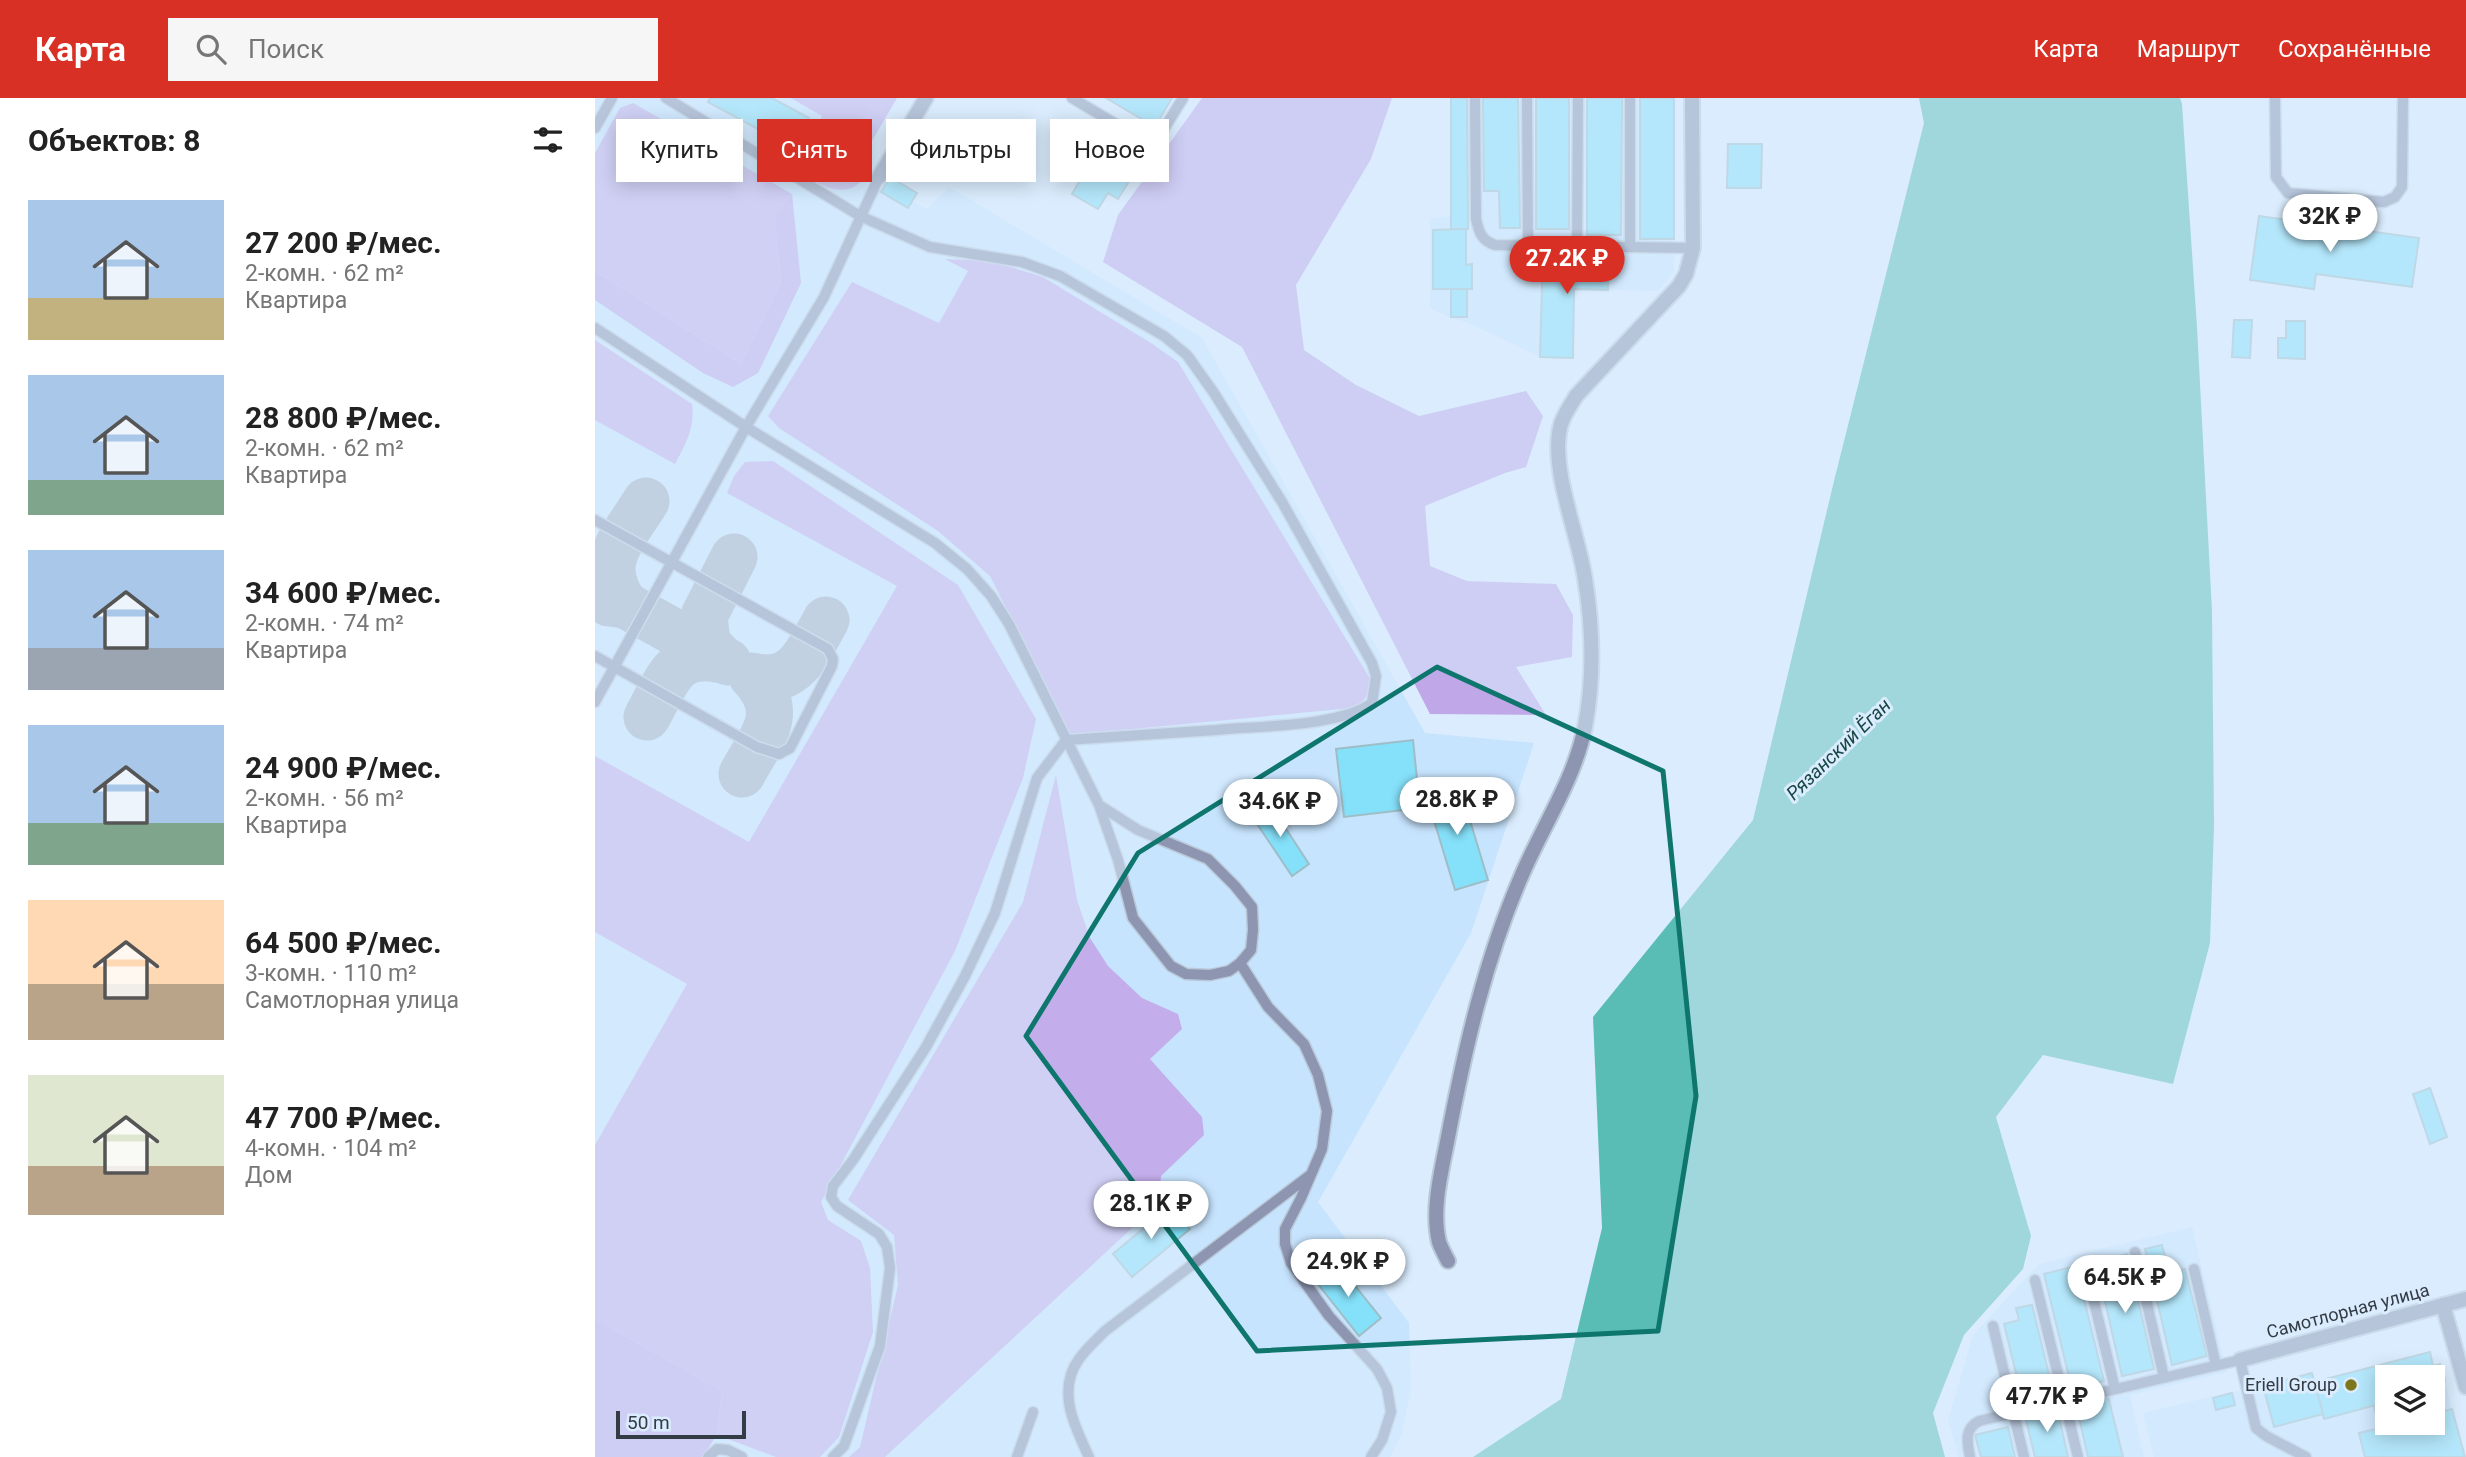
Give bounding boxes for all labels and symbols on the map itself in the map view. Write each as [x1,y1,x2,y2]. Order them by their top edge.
pin: 32K ₽ [2281,194,2379,254]
pin: 27.2K ₽ [1502,236,1632,296]
water label: Рязанский Ёган [1781,694,1896,805]
pin: 28.8K ₽ [1392,778,1522,837]
pin: 34.6K ₽ [1215,780,1345,839]
pin: 28.1K ₽ [1086,1182,1216,1241]
pin: 24.9K ₽ [1283,1240,1413,1299]
pin: 64.5K ₽ [2060,1256,2190,1315]
street label: Самотлорная улица [2264,1279,2432,1342]
pin: 47.7K ₽ [1982,1374,2112,1434]
place label: Eriell Group [2245,1374,2337,1395]
marker: Eriell Group [2343,1377,2359,1393]
scale bar [616,1408,745,1440]

